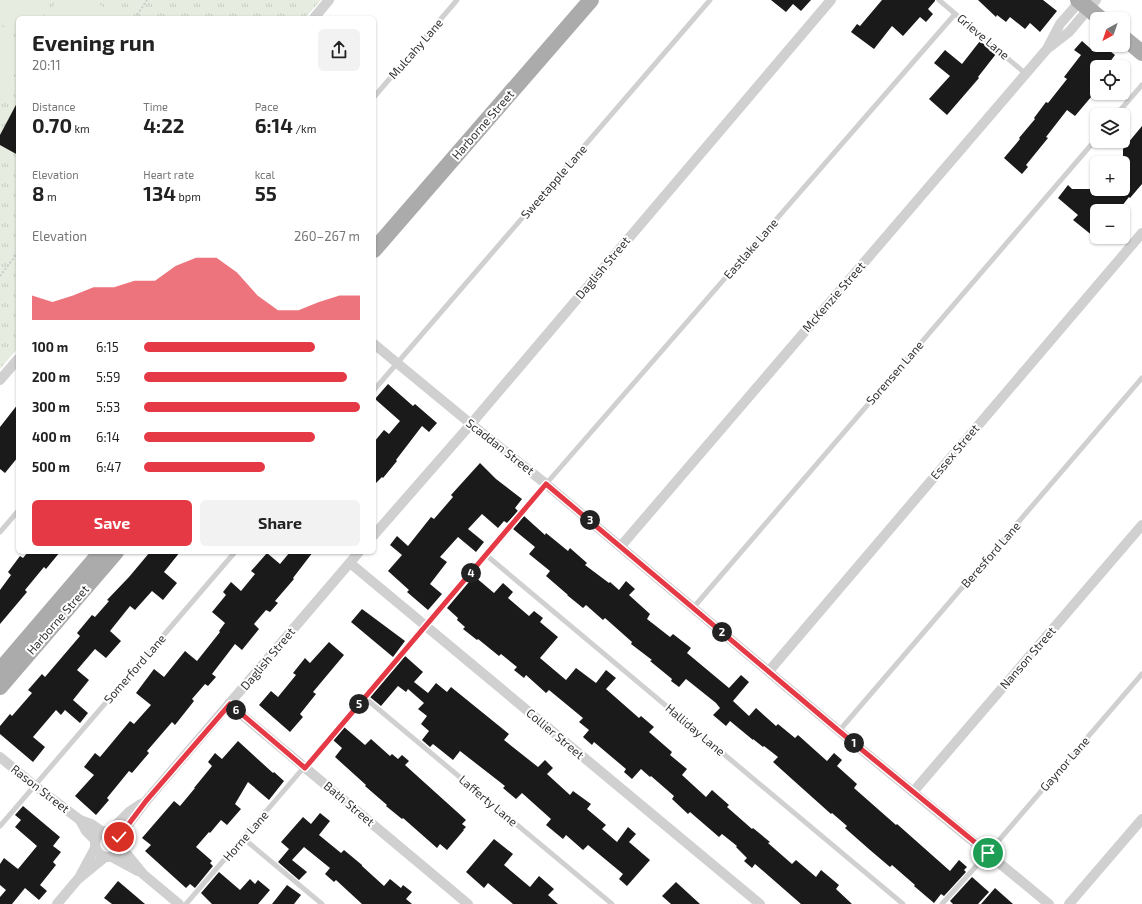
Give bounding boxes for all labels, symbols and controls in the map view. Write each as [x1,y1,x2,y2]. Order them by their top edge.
street label: Grieve Lane [955,11,1012,62]
north arrow [1090,12,1130,52]
map controls [1090,12,1130,244]
street label: Mulcahy Lane [385,15,445,81]
text: Evening run [32,29,155,55]
button: share [318,29,360,71]
text: 20:11 [32,57,61,73]
button: locate [1090,60,1130,100]
street label: Harborne Street [448,86,516,162]
text: Distance [32,100,75,113]
text: Time [143,100,168,113]
text: Pace [255,100,278,113]
button: layers [1090,108,1130,148]
text: 0.70 [32,113,72,137]
text: 4:22 [143,113,184,137]
text: 6:14 [255,113,293,137]
text: km [72,122,90,135]
text: /km [293,122,316,135]
street label: Sweetapple Lane [517,142,589,221]
button: + [1090,156,1130,196]
text: Elevation [32,168,79,181]
text: Heart rate [143,168,194,181]
text: kcal [255,168,275,181]
text: 8 [32,181,44,205]
text: 134 [143,181,176,205]
text: 55 [255,181,277,205]
text: m [44,190,57,203]
text: bpm [176,190,201,203]
button: − [1090,204,1130,244]
street label: Eastlake Lane [720,215,780,281]
text: Elevation [32,228,87,244]
text: 260–267 m [294,228,360,244]
street label: Daglish Street [572,233,633,301]
street label: McKenzie Street [799,258,868,334]
street label: Sorensen Lane [863,338,926,407]
text: 100 m [32,339,68,355]
text: 6:15 [96,339,119,355]
text: 200 m [32,369,70,385]
text: 5:59 [96,369,120,385]
text: 300 m [32,399,70,415]
text: 5:53 [96,399,120,415]
street label: Scaddan Street [464,415,538,477]
street label: Essex Street [927,421,982,482]
text: 400 m [32,429,71,445]
text: 6:14 [96,429,120,445]
text: 500 m [32,459,70,475]
text: 6:47 [96,459,121,475]
button: Save [32,500,192,546]
button: Share [200,500,360,546]
pin: 3 [580,510,600,530]
text: 3 [587,513,593,526]
street label: Beresford Lane [958,519,1023,590]
pin: 4 [461,563,481,583]
text: 4 [467,566,475,579]
street label: Harborne Street [23,581,91,657]
pin: 2 [712,622,732,642]
street label: Nanson Street [996,623,1058,691]
street label: Daglish Street [237,624,298,692]
text: 2 [719,625,725,638]
street label: Somerford Lane [100,631,168,706]
pin: 5 [349,694,369,714]
text: 5 [356,697,362,710]
pin: 6 [226,700,246,720]
street label: Halliday Lane [663,700,728,758]
text: 6 [233,703,239,716]
street label: Collier Street [524,705,588,762]
pin: 1 [844,733,864,753]
street label: Gaynor Lane [1037,733,1092,793]
text: 1 [852,736,856,749]
street label: Rason Street [9,761,73,816]
street label: Lafferty Lane [457,772,521,829]
street label: Bath Street [322,778,378,829]
street label: Horne Lane [220,807,271,863]
pin [102,820,136,854]
icon: check [108,826,130,848]
pin [971,836,1005,870]
icon: arrive [977,842,999,864]

